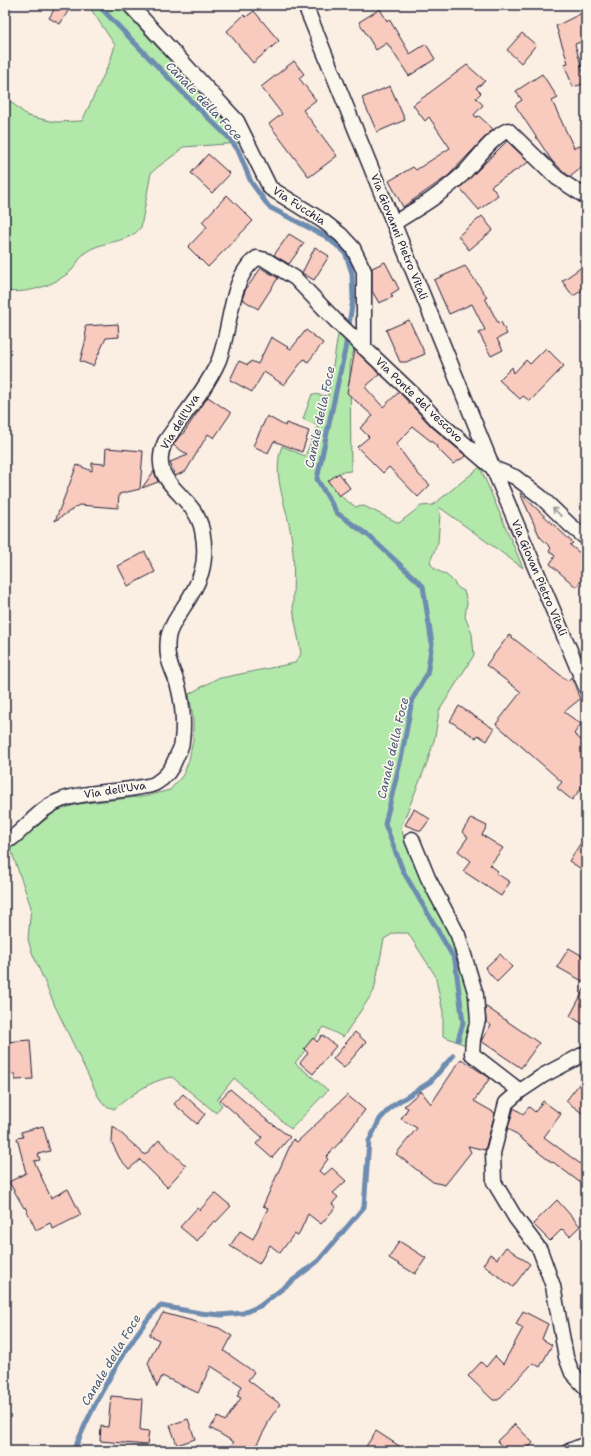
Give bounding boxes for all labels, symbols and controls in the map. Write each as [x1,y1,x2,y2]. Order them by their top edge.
water label: Canale della Foce [162,58,246,144]
street label: Via Giovanni Pietro Vitali [367,172,431,302]
street label: Via Fucchia [270,183,328,229]
street label: Via Ponte del vescovo [372,354,466,446]
water label: Canale della Foce [301,364,339,469]
street label: Via dell'Uva [157,391,203,453]
one-way arrow [552,508,562,517]
street label: Via Giovan Pietro Vitali [508,518,570,638]
water label: Canale della Foce [374,695,413,800]
street label: Via dell'Uva [83,778,147,802]
water label: Canale della Foce [77,1311,145,1409]

